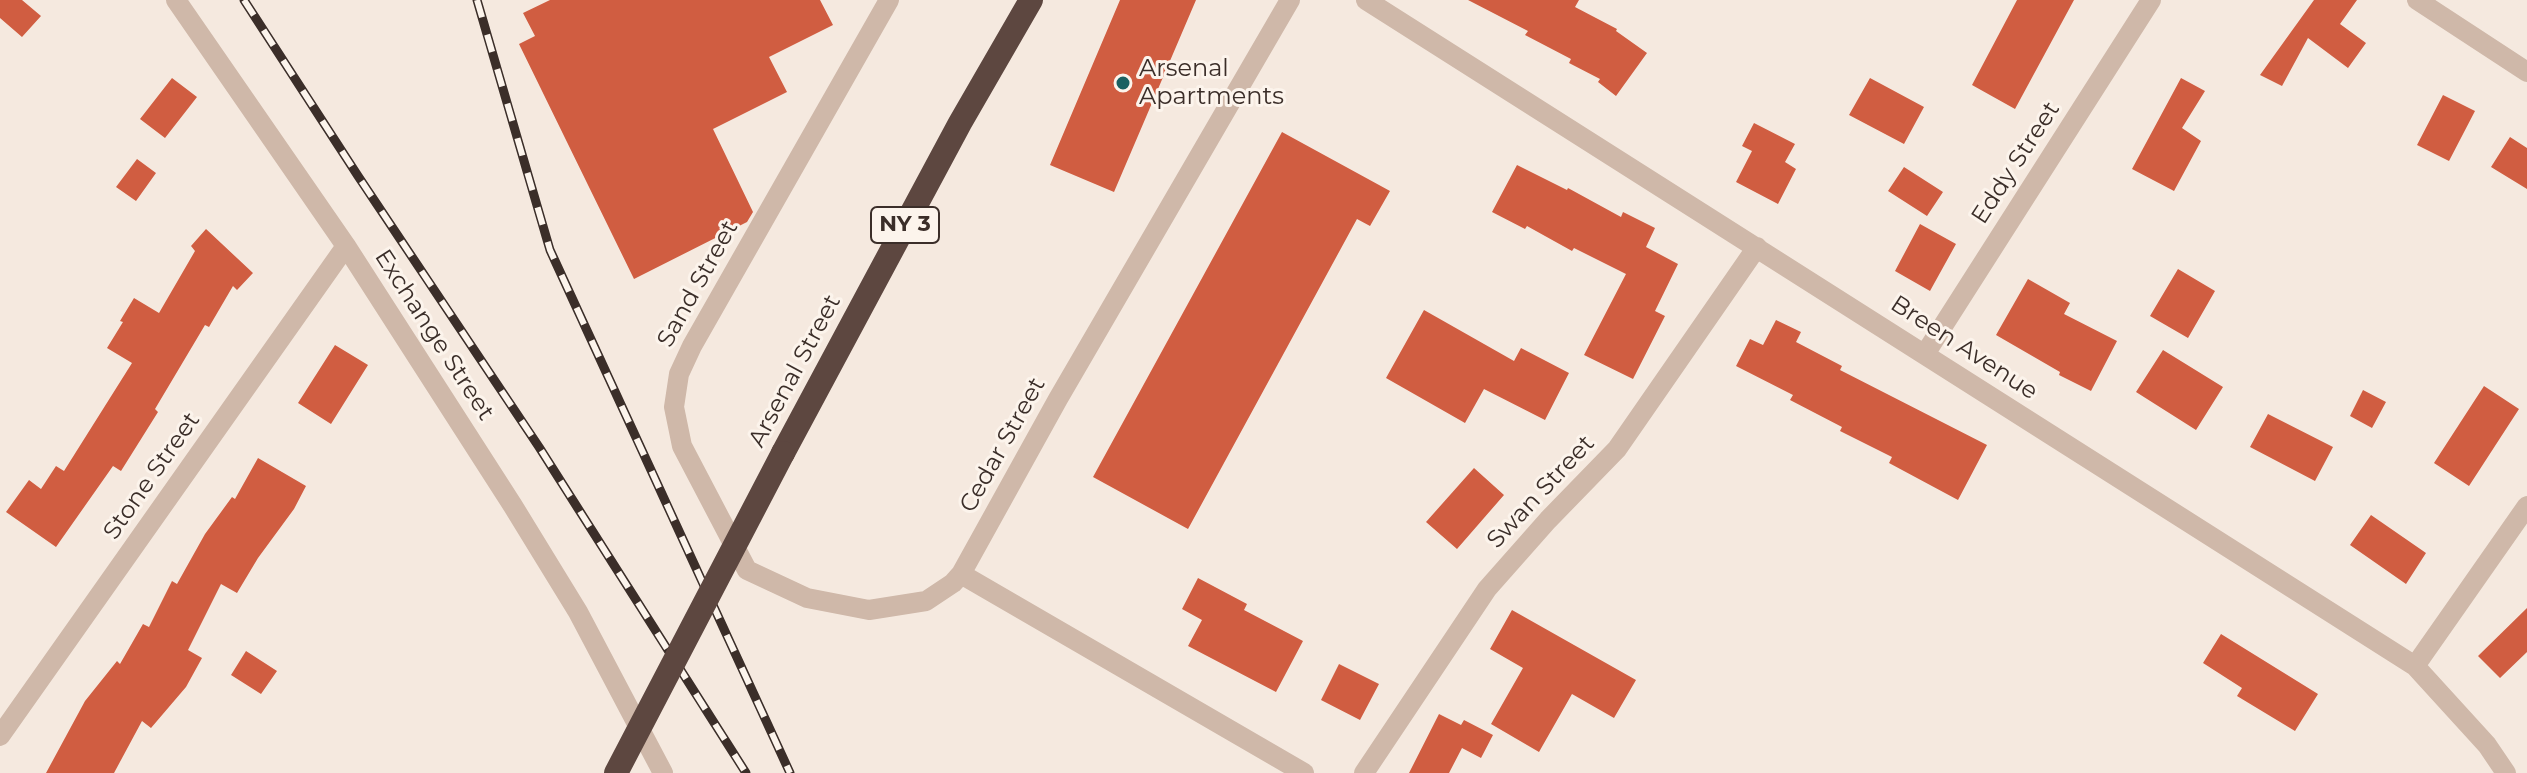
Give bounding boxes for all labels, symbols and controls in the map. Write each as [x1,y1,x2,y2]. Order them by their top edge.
place label: Arsenal Apartments [1139,55,1284,111]
marker: Arsenal Apartments [1114,74,1132,92]
street label: Eddy Street [1966,96,2066,230]
road number: NY 3 [871,207,939,243]
street label: Sand Street [651,216,745,352]
street label: Exchange Street [368,244,500,426]
street label: Arsenal Street [743,290,847,452]
street label: Breen Avenue [1885,290,2043,406]
street label: Cedar Street [954,372,1052,518]
street label: Stone Street [98,407,206,545]
street label: Swan Street [1481,429,1601,555]

